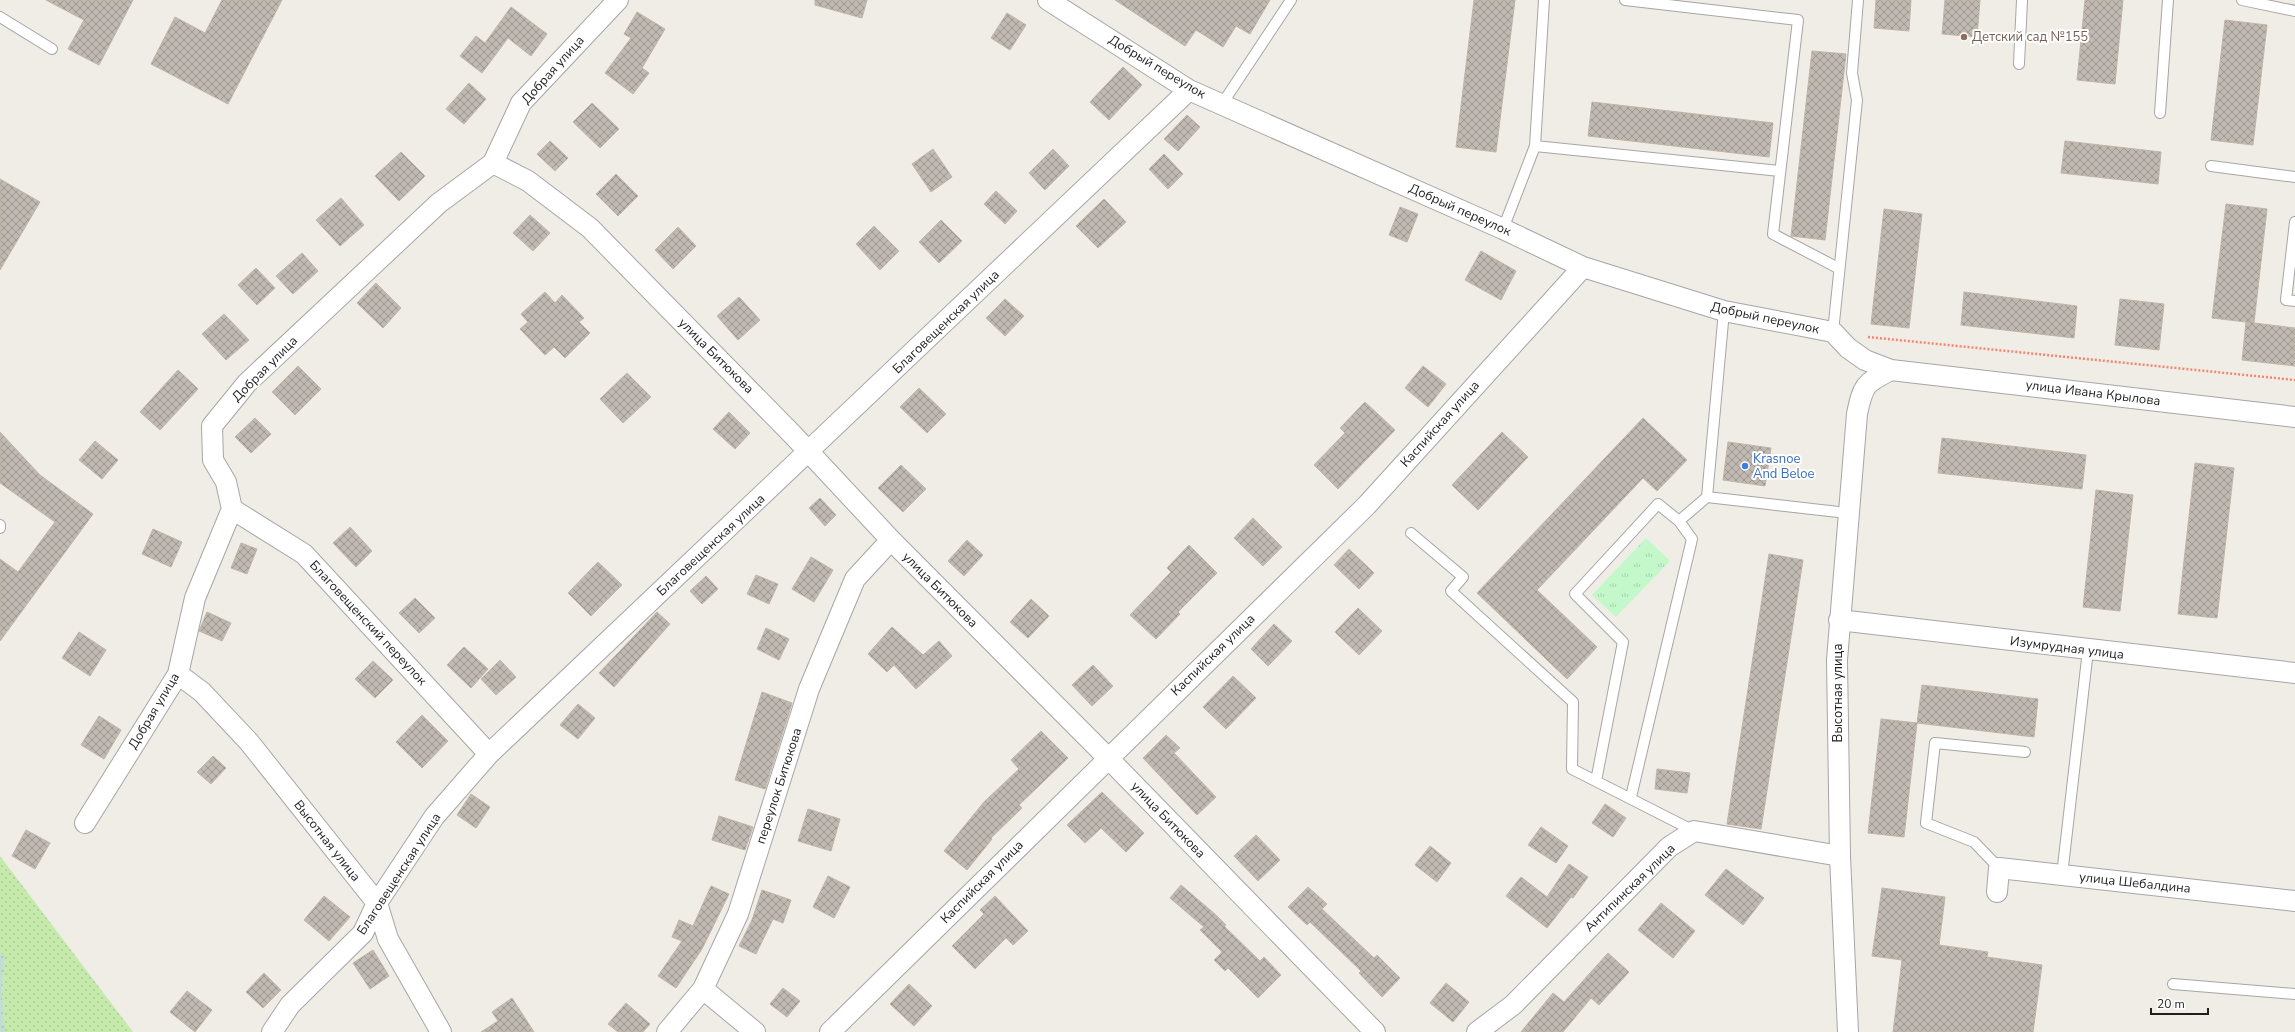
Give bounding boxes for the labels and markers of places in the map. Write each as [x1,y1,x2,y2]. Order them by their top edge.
place label: Детский сад №155 [1972,28,2088,46]
marker: Детский сад №155 [1959,32,1969,42]
place label: Krasnoe And Beloe [1753,450,1814,483]
marker: Krasnoe And Beloe [1740,461,1750,471]

